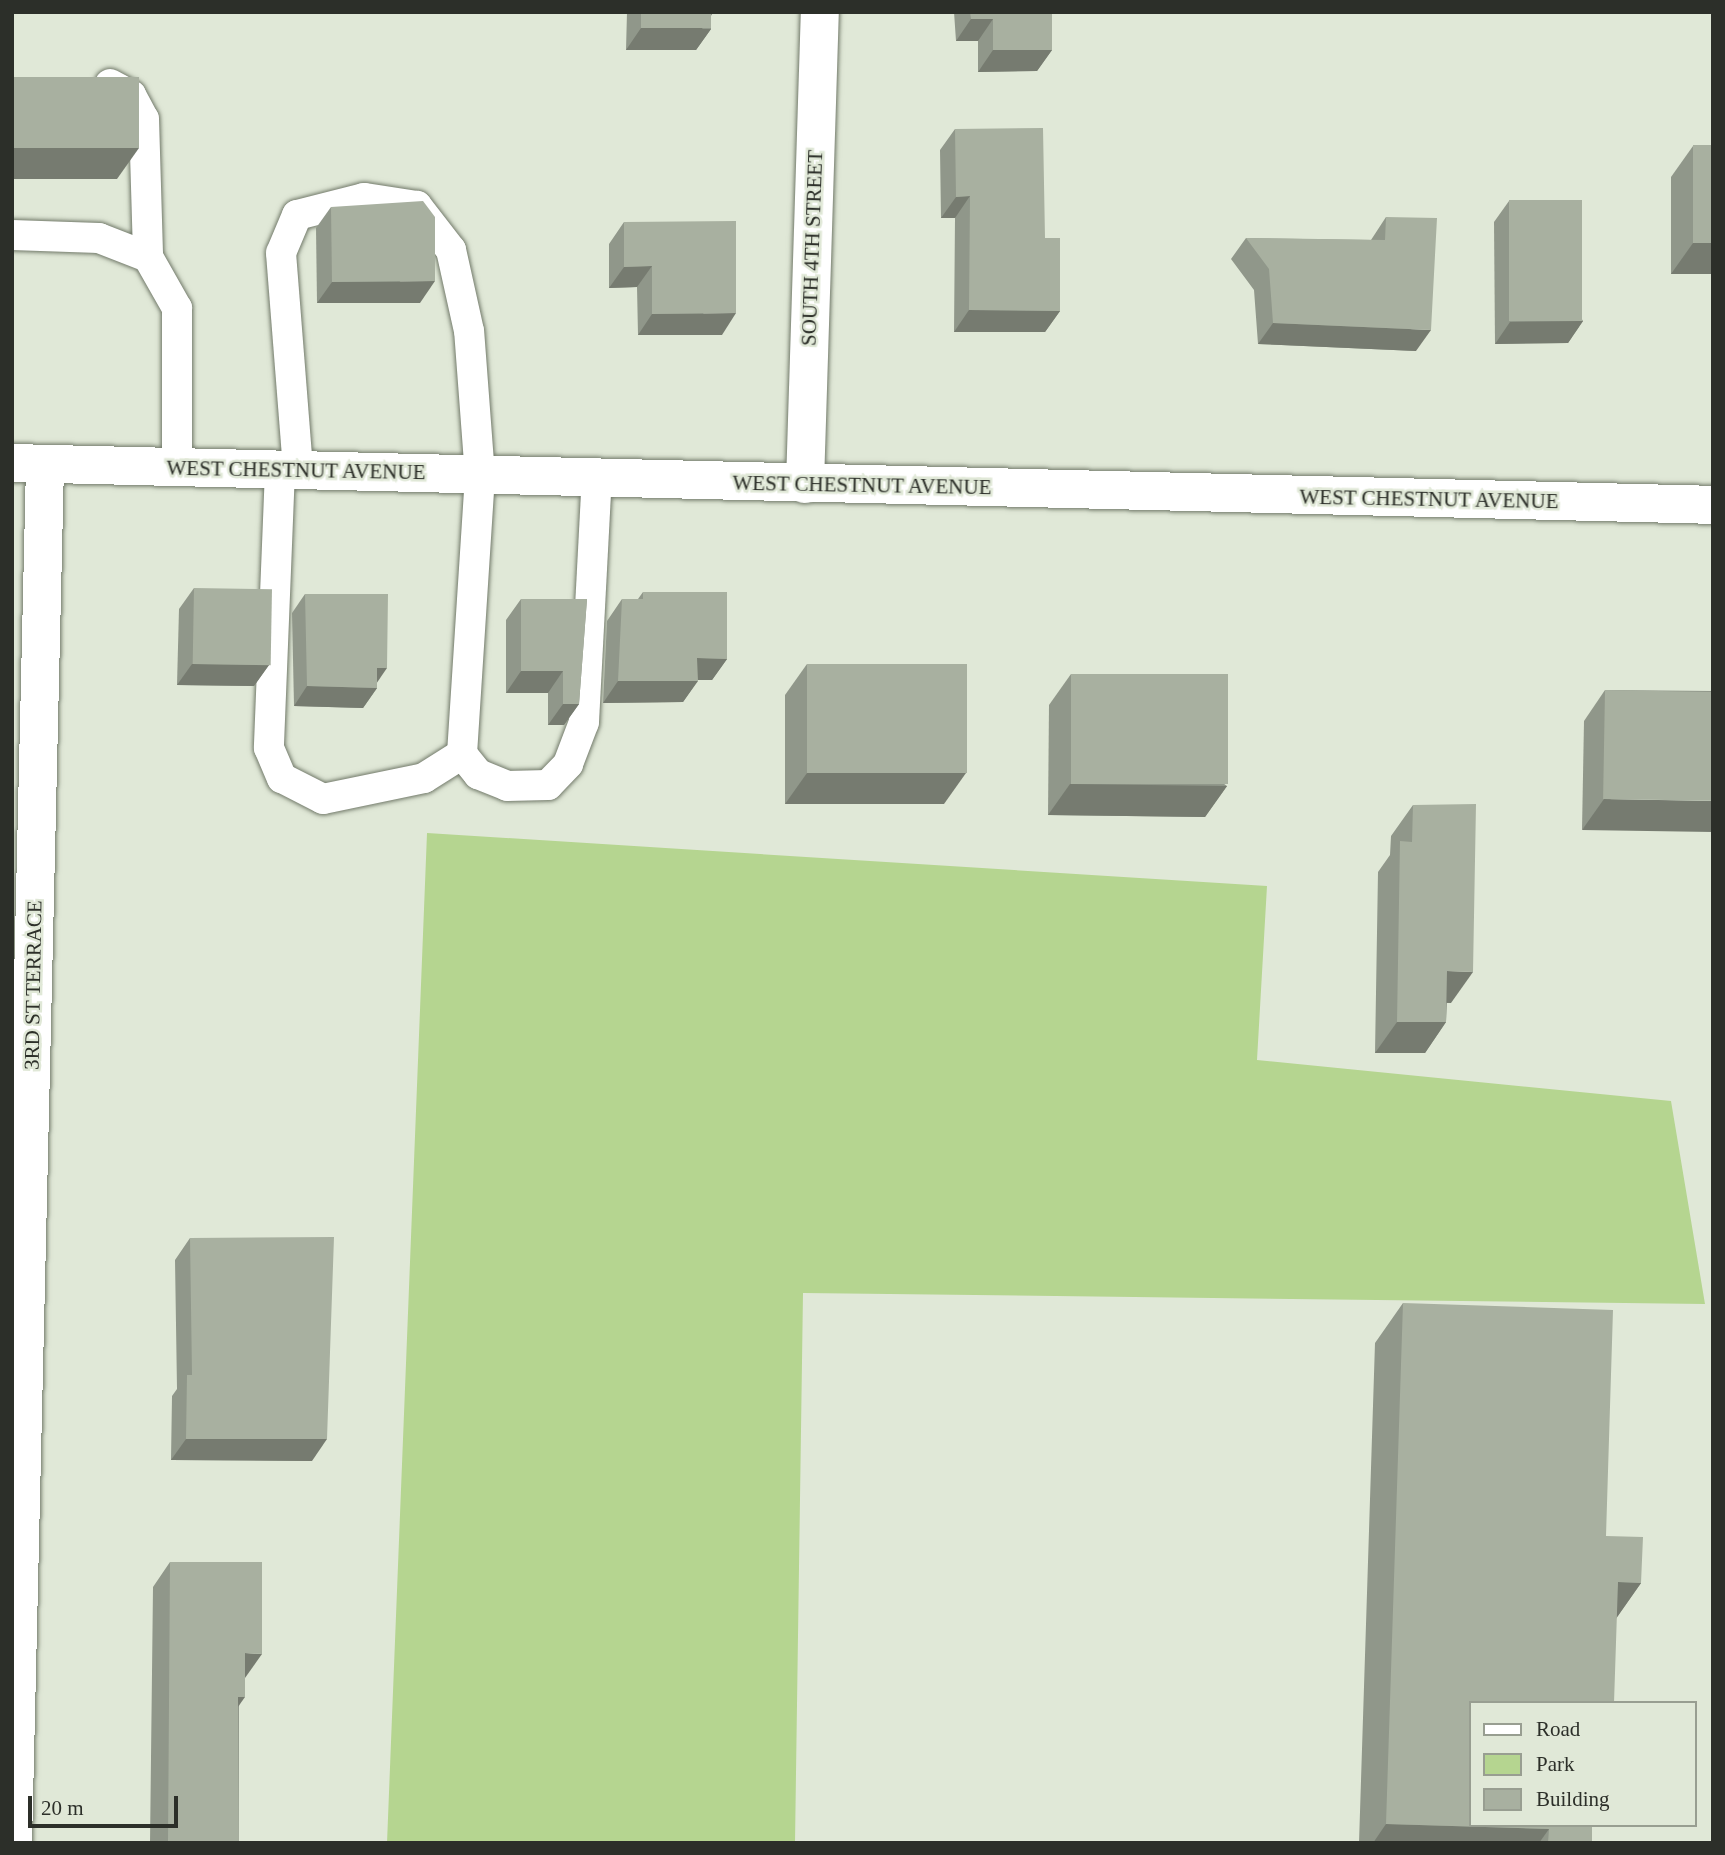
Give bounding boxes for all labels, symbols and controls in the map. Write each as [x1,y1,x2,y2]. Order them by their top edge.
street label: SOUTH 4TH STREET [796,150,828,346]
street label: WEST CHESTNUT AVENUE [165,455,427,485]
street label: WEST CHESTNUT AVENUE [731,470,993,500]
street label: WEST CHESTNUT AVENUE [1298,484,1560,514]
street label: 3RD ST TERRACE [19,900,47,1070]
legend [1470,1701,1697,1827]
text: Road [1536,1717,1580,1741]
text: Park [1536,1752,1575,1776]
scale bar [32,1782,182,1826]
text: Building [1536,1787,1610,1811]
text: 20 m [41,1796,84,1820]

